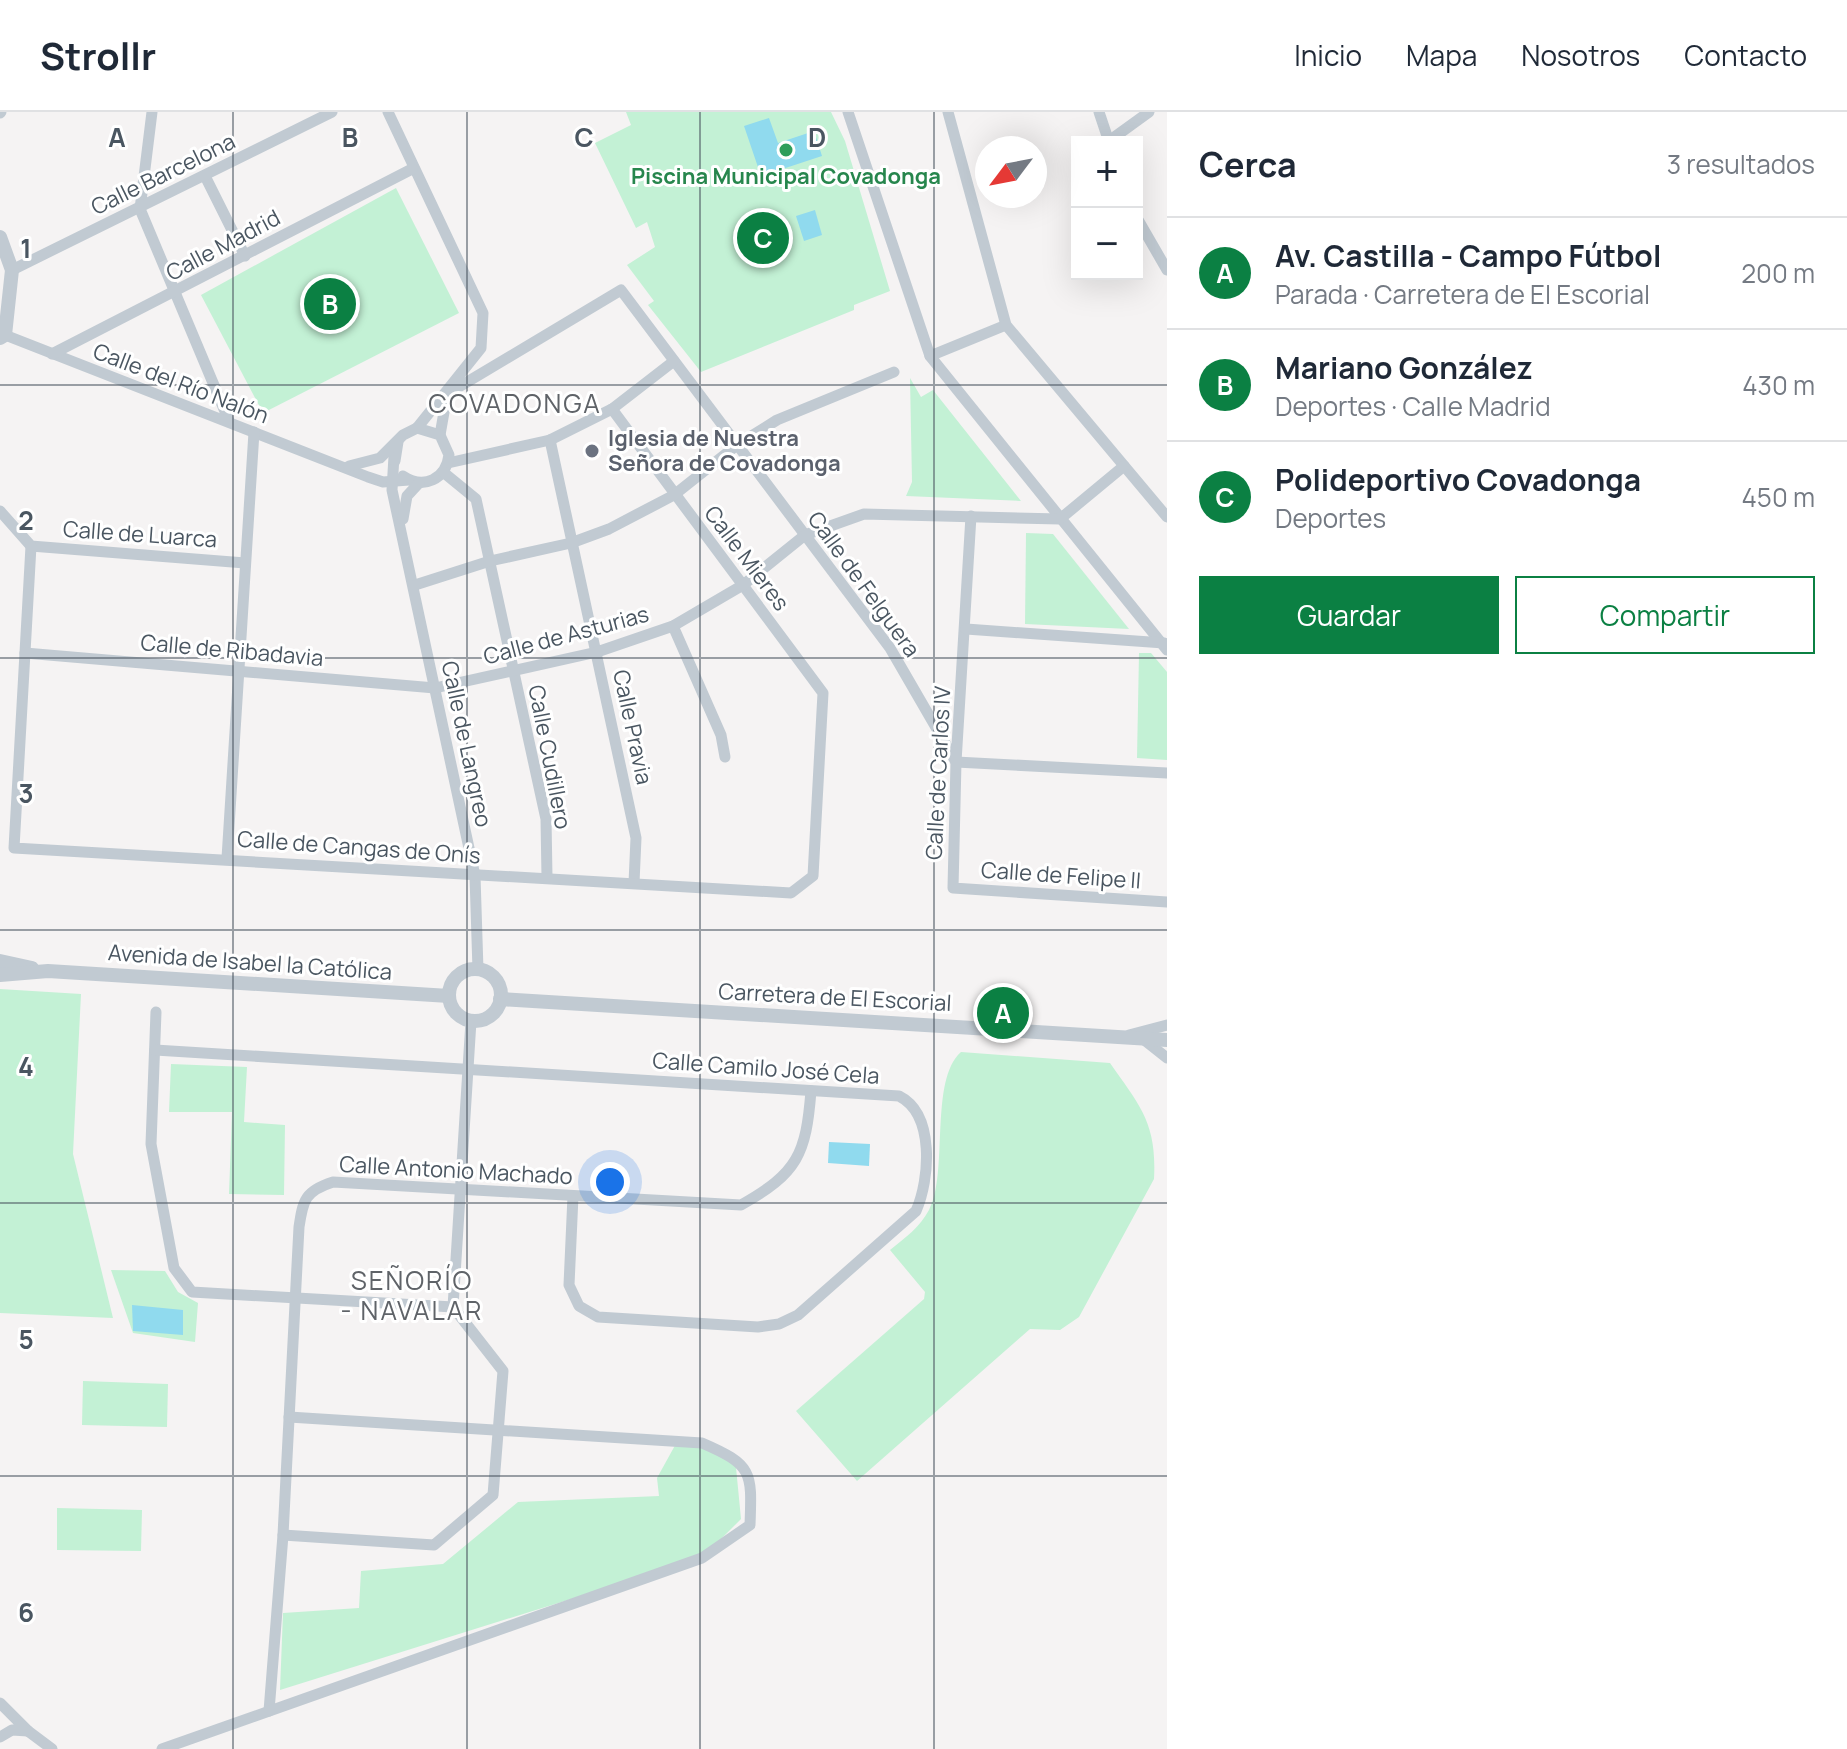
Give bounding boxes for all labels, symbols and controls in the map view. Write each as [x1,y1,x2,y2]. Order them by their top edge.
text: Strollr [40,29,156,81]
text: Inicio [1294,36,1362,74]
text: Mapa [1406,36,1477,74]
text: Nosotros [1521,36,1640,74]
text: Contacto [1684,36,1807,74]
text: A [108,119,126,155]
text: B [342,119,358,155]
text: C [574,119,594,155]
text: D [808,119,826,155]
street label: Calle Barcelona [86,126,240,222]
north arrow [975,136,1047,208]
map controls [1071,136,1143,280]
button: + [1071,136,1143,208]
marker: Piscina Municipal Covadonga [777,141,795,159]
text: Cerca [1199,141,1297,187]
text: 3 resultados [1667,146,1815,182]
place label: Piscina Municipal Covadonga [631,161,941,191]
street label: Calle Madrid [161,202,285,288]
pin: C [737,208,789,268]
button: − [1071,208,1143,280]
text: 1 [20,230,32,266]
text: Av. Castilla - Campo Fútbol [1275,235,1661,276]
text: A [1216,255,1234,291]
text: 200 m [1741,255,1815,291]
pin: B [304,274,356,334]
text: Parada · Carretera de El Escorial [1275,276,1650,312]
street label: Calle del Río Nalón [89,336,273,430]
text: Mariano González [1275,347,1533,388]
text: B [1217,367,1233,403]
text: 430 m [1742,367,1815,403]
district label: COVADONGA [428,385,602,421]
text: Deportes · Calle Madrid [1275,388,1551,424]
place label: Iglesia de Nuestra Señora de Covadonga [608,423,841,478]
marker: Iglesia de Nuestra Señora de Covadonga [583,442,601,460]
text: Polideportivo Covadonga [1275,459,1641,500]
text: C [1215,479,1235,515]
text: 450 m [1742,479,1815,515]
street label: Calle Mieres [698,499,796,617]
text: Deportes [1275,500,1386,536]
text: 2 [18,502,34,538]
street label: Calle de Felguera [801,505,927,663]
street label: Calle de Luarca [62,514,218,554]
button: Guardar [1199,576,1499,654]
button: Compartir [1515,576,1815,654]
street label: Calle de Asturias [480,599,652,671]
street label: Calle de Ribadavia [139,627,325,673]
street label: Calle de Langreo [435,658,499,830]
street label: Calle Pravia [606,667,660,787]
street label: Calle Cudillero [521,682,579,832]
street label: Calle de Carlos IV [918,685,958,861]
text: 3 [18,775,34,811]
street label: Calle de Cangas de Onís [236,824,482,870]
street label: Calle de Felipe II [980,854,1142,896]
street label: Avenida de Isabel la Católica [107,937,393,987]
street label: Carretera de El Escorial [718,976,952,1018]
pin: A [977,983,1029,1043]
street label: Calle Camilo José Cela [651,1045,881,1091]
text: 4 [18,1048,34,1084]
street label: Calle Antonio Machado [339,1149,573,1191]
your location [590,1162,630,1202]
district label: SEÑORÍO - NAVALAR [340,1262,484,1328]
text: 5 [18,1321,34,1357]
text: 6 [18,1594,34,1630]

